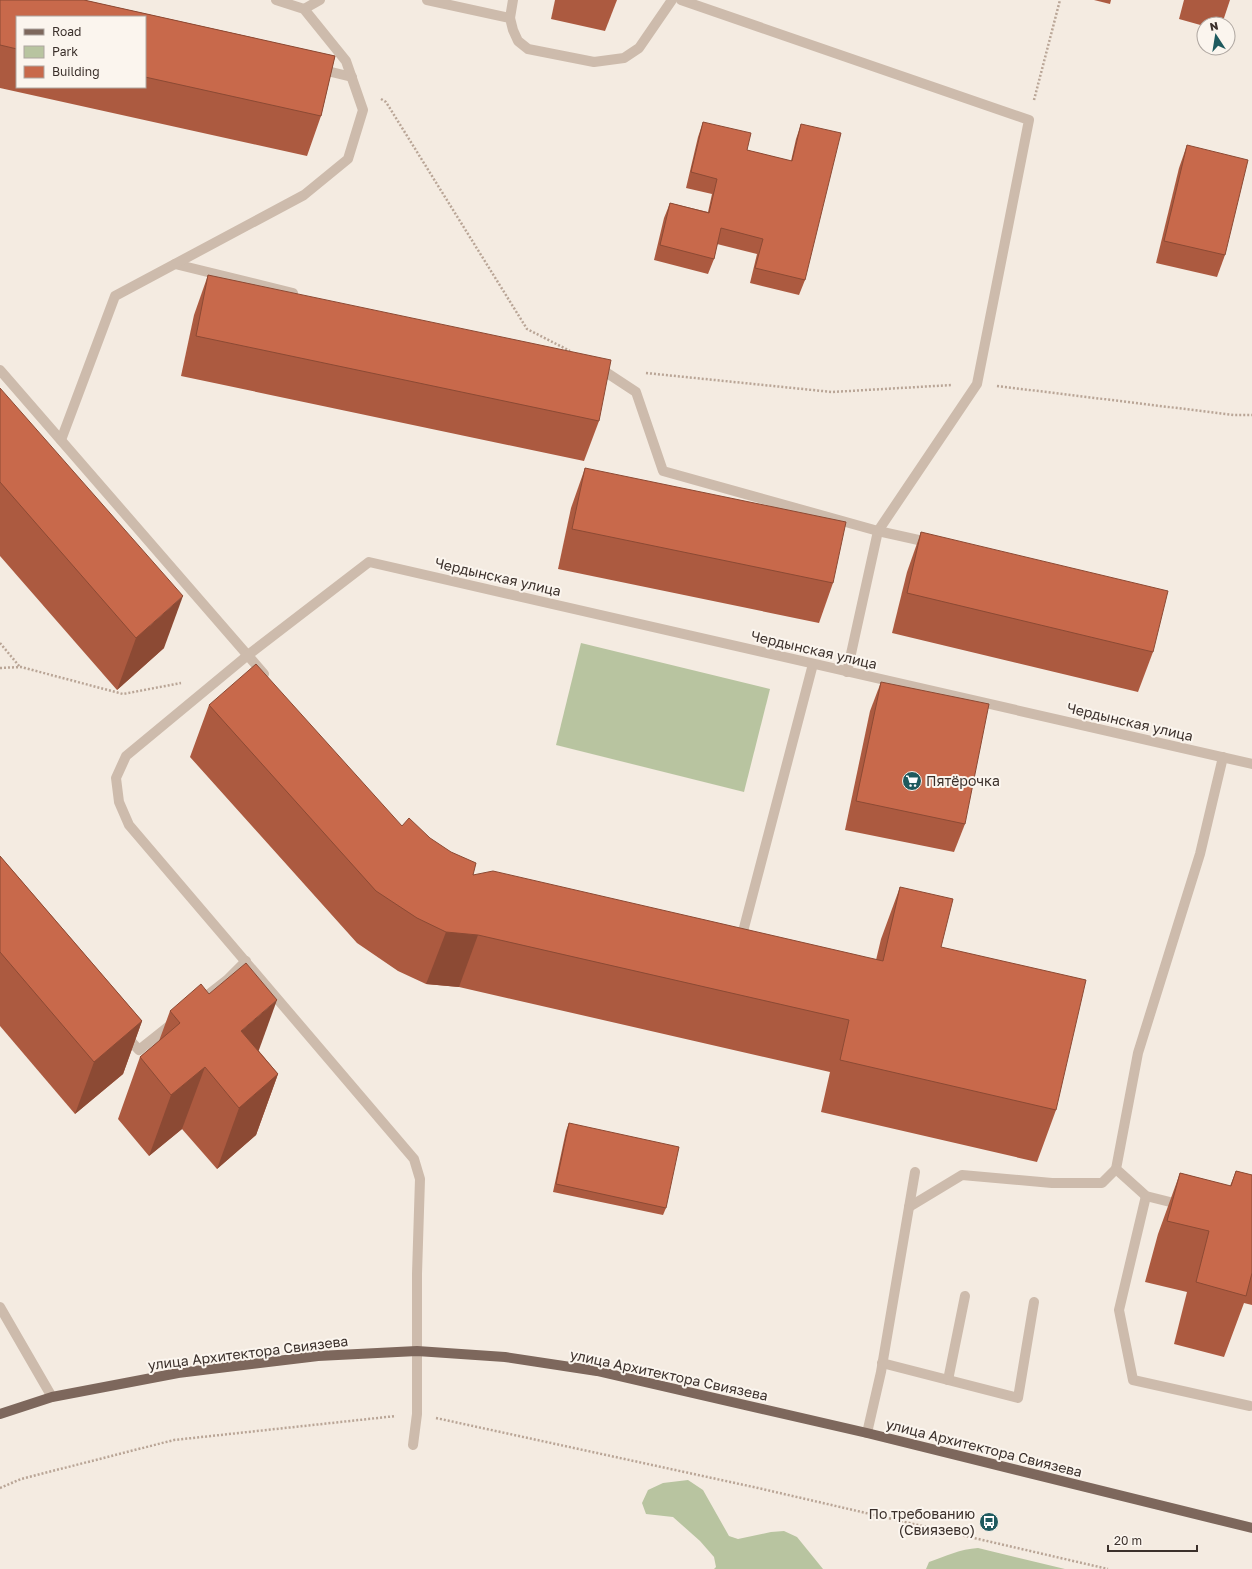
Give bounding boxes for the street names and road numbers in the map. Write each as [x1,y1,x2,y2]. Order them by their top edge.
street label: Чердынская улица [433,554,563,599]
street label: Чердынская улица [749,627,879,672]
street label: Чердынская улица [1065,699,1195,744]
street label: улица Архитектора Свиязева [147,1332,349,1373]
street label: улица Архитектора Свиязева [569,1345,770,1404]
street label: улица Архитектора Свиязева [884,1415,1084,1480]

